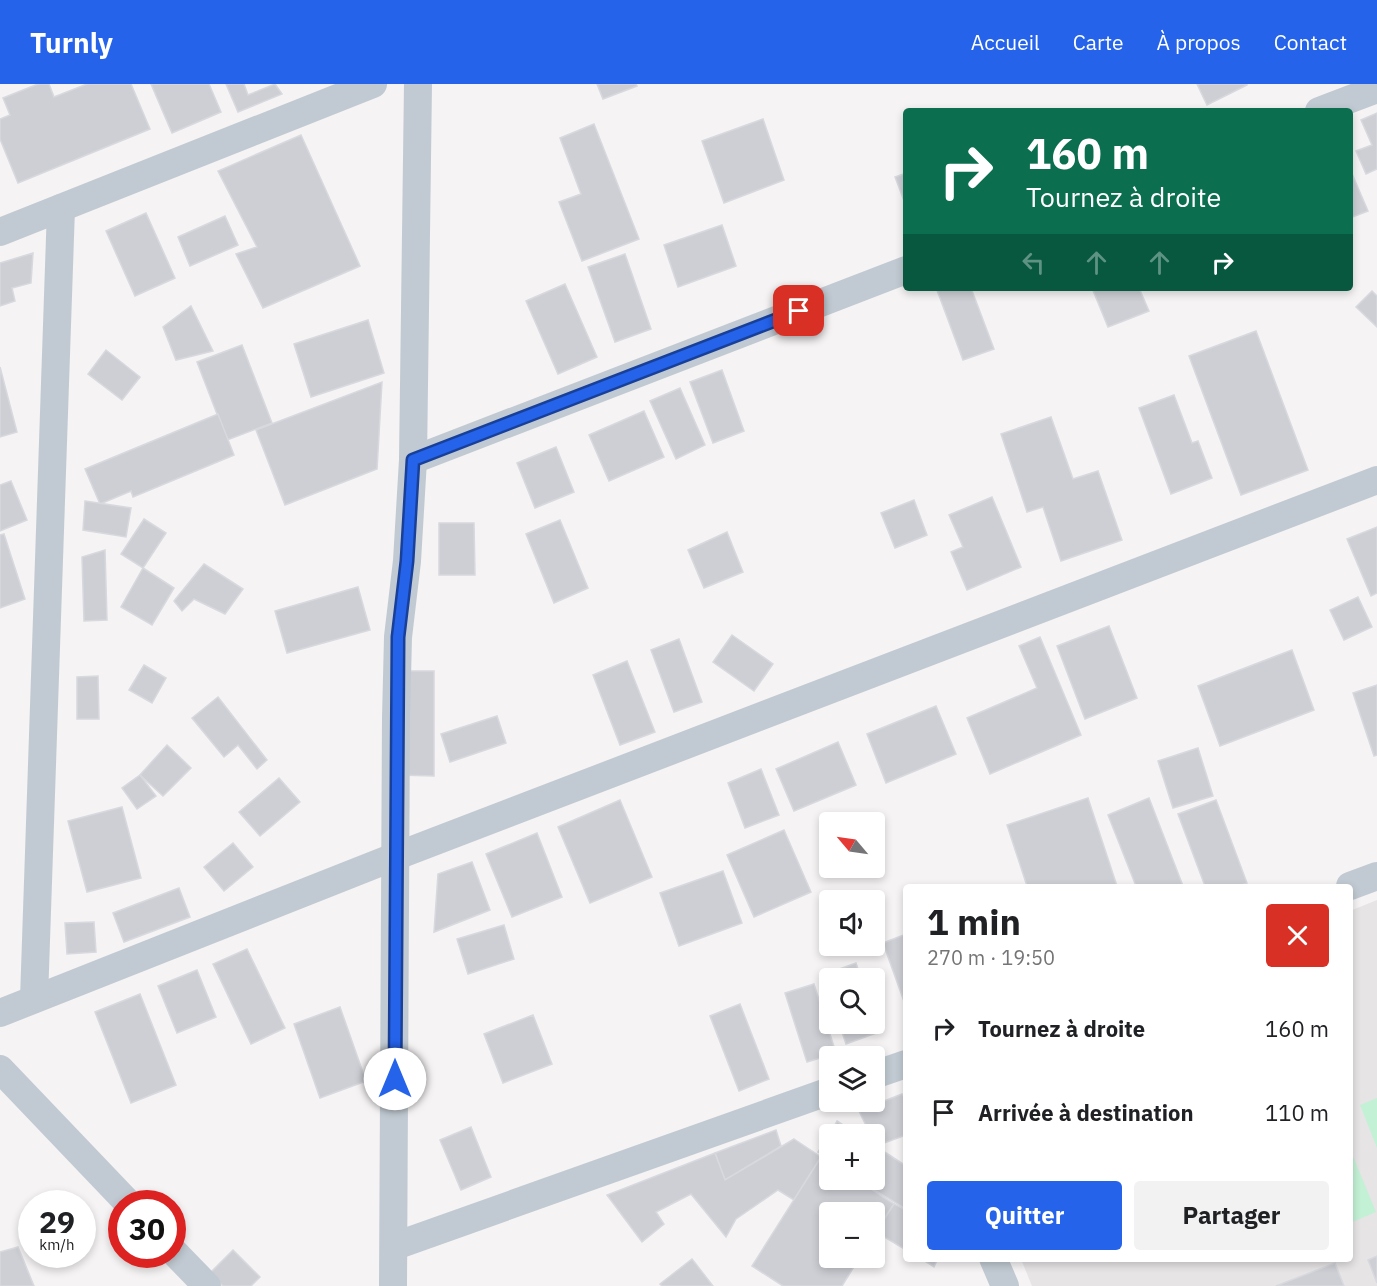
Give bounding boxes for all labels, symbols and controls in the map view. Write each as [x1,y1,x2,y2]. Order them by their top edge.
text: Turnly [30,24,113,61]
text: Accueil [971,28,1040,56]
text: Carte [1073,28,1124,56]
text: À propos [1157,28,1241,56]
text: Contact [1274,28,1347,56]
text: 160 m [1026,126,1149,181]
icon: right [927,132,1005,210]
text: Tournez à droite [1026,179,1221,214]
icon: left [1017,246,1050,279]
icon: ahead [1080,246,1113,279]
icon: ahead [1143,246,1176,279]
icon: right [1206,246,1239,279]
pin [773,285,824,336]
icon: arrive [782,294,815,327]
north arrow [819,812,885,878]
map controls [819,812,885,1268]
button: sound [819,890,885,956]
text: 1 min [927,898,1021,945]
button: close [1266,904,1329,967]
text: 270 m · 19:50 [927,944,1055,971]
button: search [819,968,885,1034]
icon: right [927,1012,960,1045]
text: Tournez à droite [978,1014,1145,1043]
text: 160 m [1265,1014,1329,1043]
button: layers [819,1046,885,1112]
position arrow [363,1047,427,1111]
icon: arrive [927,1096,960,1129]
text: Arrivée à destination [978,1098,1194,1127]
text: 110 m [1265,1098,1329,1127]
button: + [819,1124,885,1190]
button: Quitter [927,1181,1122,1250]
button: Partager [1134,1181,1329,1250]
speed limit sign: 30 [108,1190,186,1268]
text: 29 [39,1202,75,1241]
button: − [819,1202,885,1268]
text: km/h [39,1235,75,1254]

